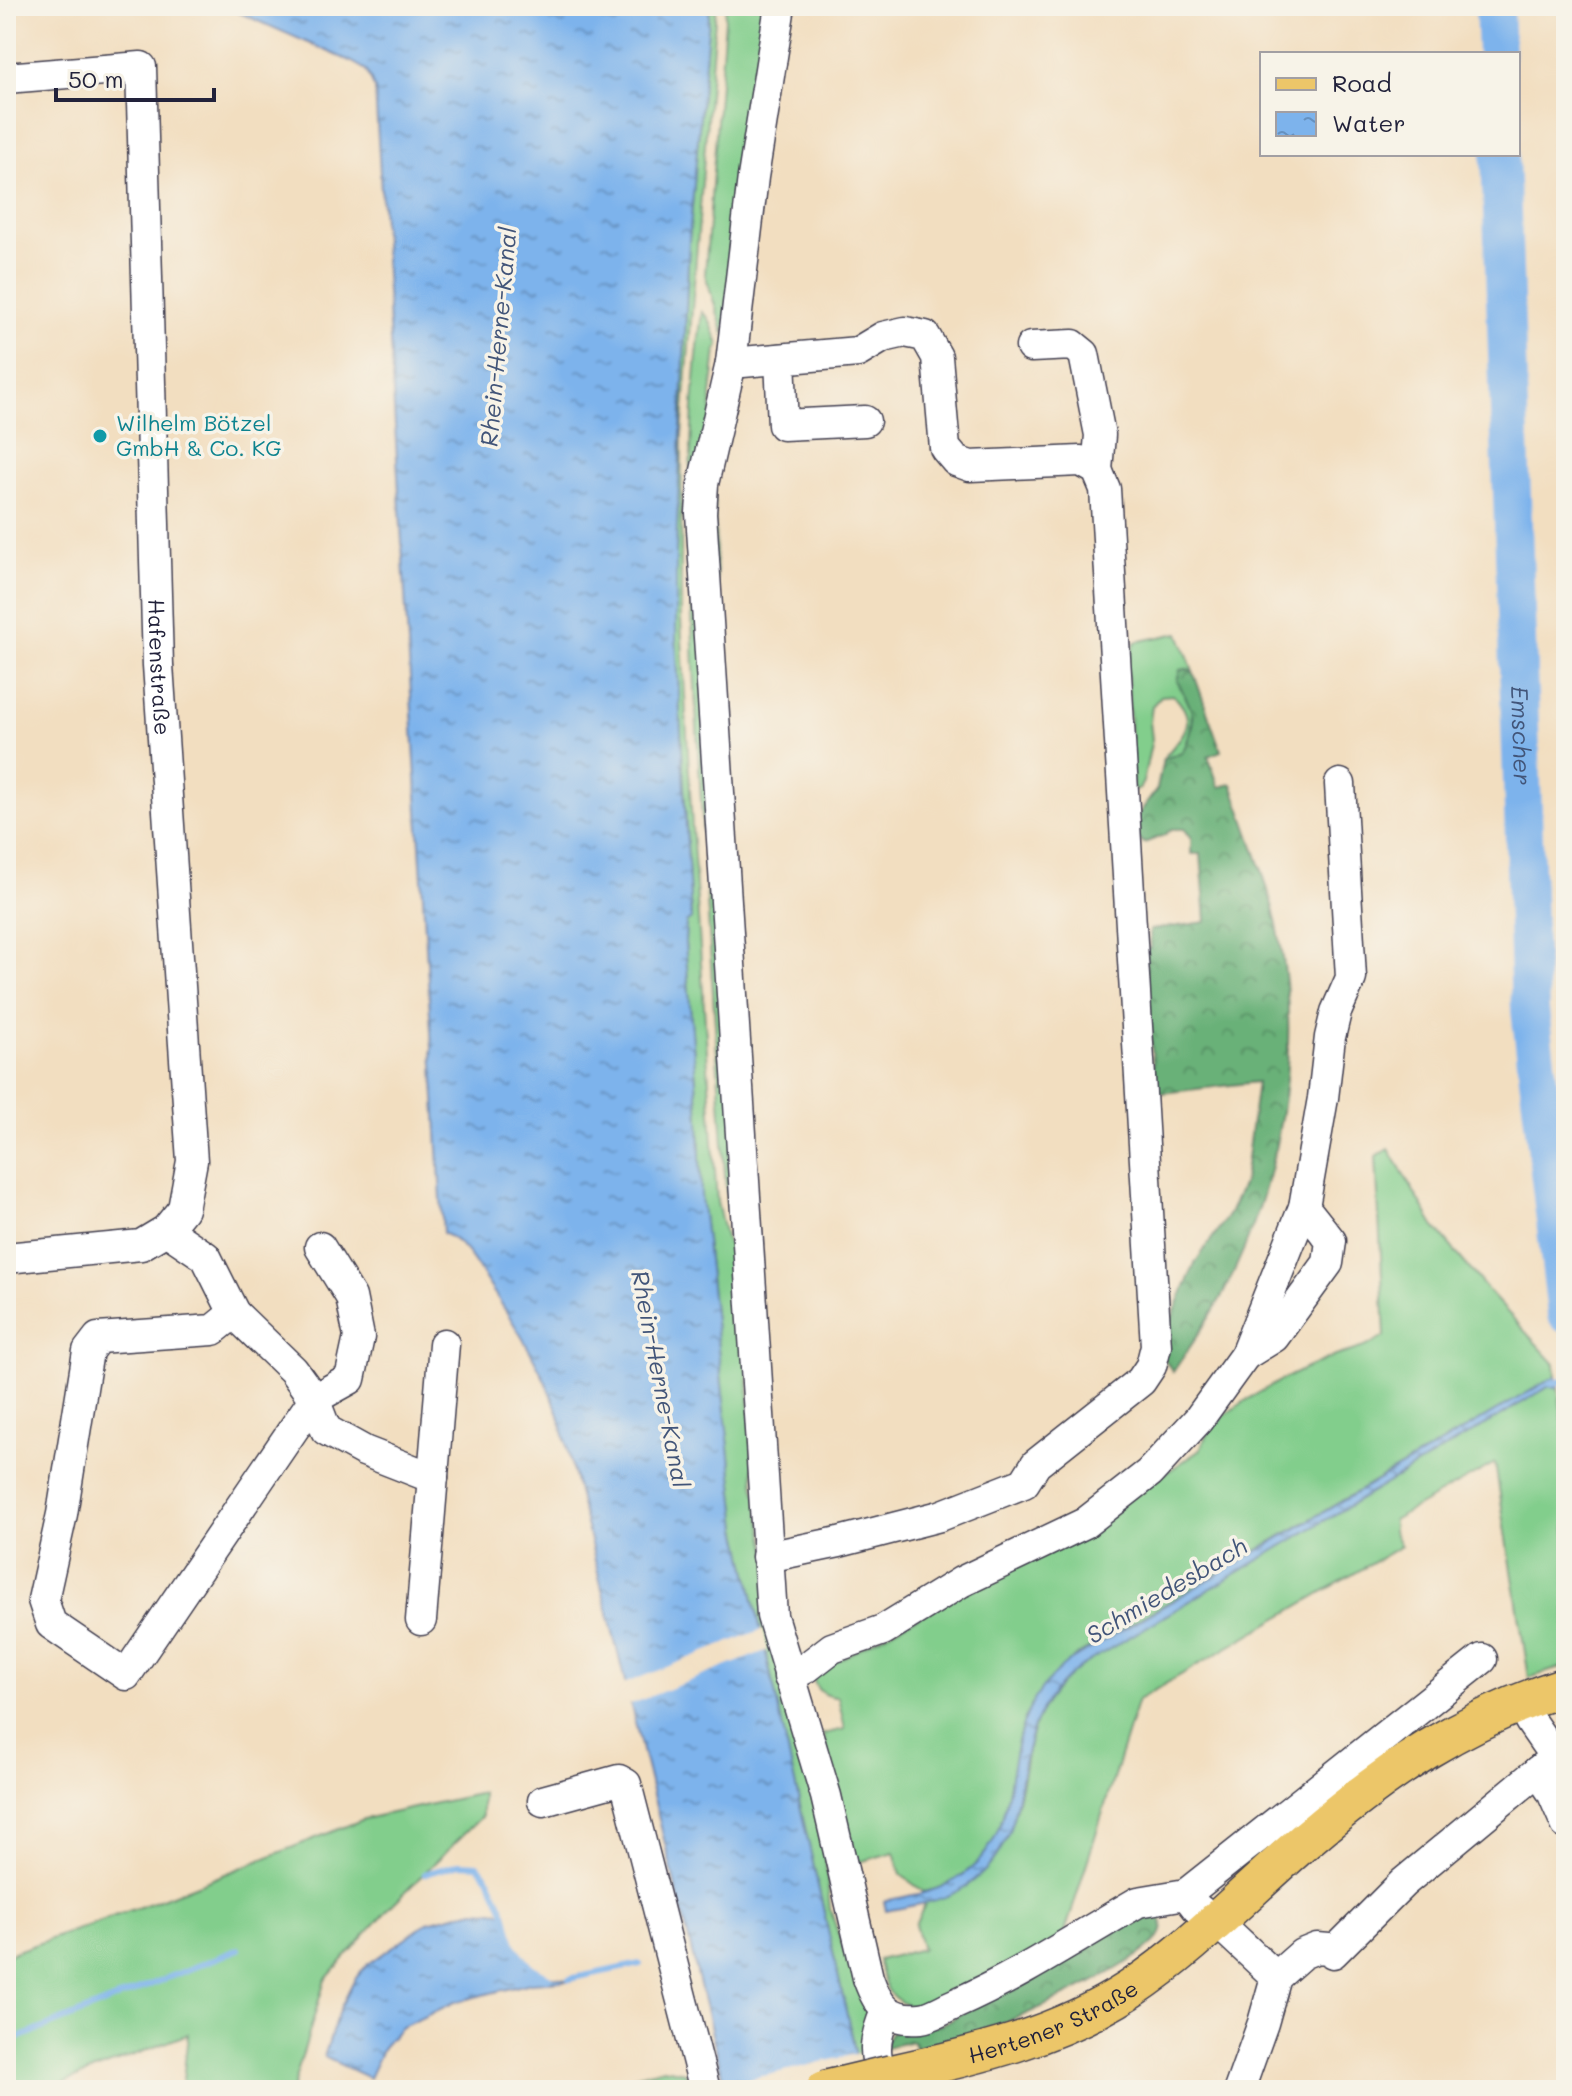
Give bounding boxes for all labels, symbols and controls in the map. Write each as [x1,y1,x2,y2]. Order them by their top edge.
scale bar [56,52,214,102]
legend [1260,52,1520,156]
text: 50 m [68,63,124,94]
text: Road [1332,67,1392,98]
text: Water [1332,107,1406,138]
water label: Rhein-Herne-Kanal [472,226,523,448]
place label: Wilhelm Bötzel GmbH & Co. KG [116,408,281,462]
marker: Wilhelm Bötzel GmbH & Co. KG [91,427,109,445]
street label: Hafenstraße [142,599,178,736]
water label: Emscher [1505,685,1539,786]
water label: Rhein-Herne-Kanal [625,1267,698,1490]
water label: Schmiedesbach [1080,1530,1252,1650]
street label: Hertener Straße [965,1973,1144,2070]

